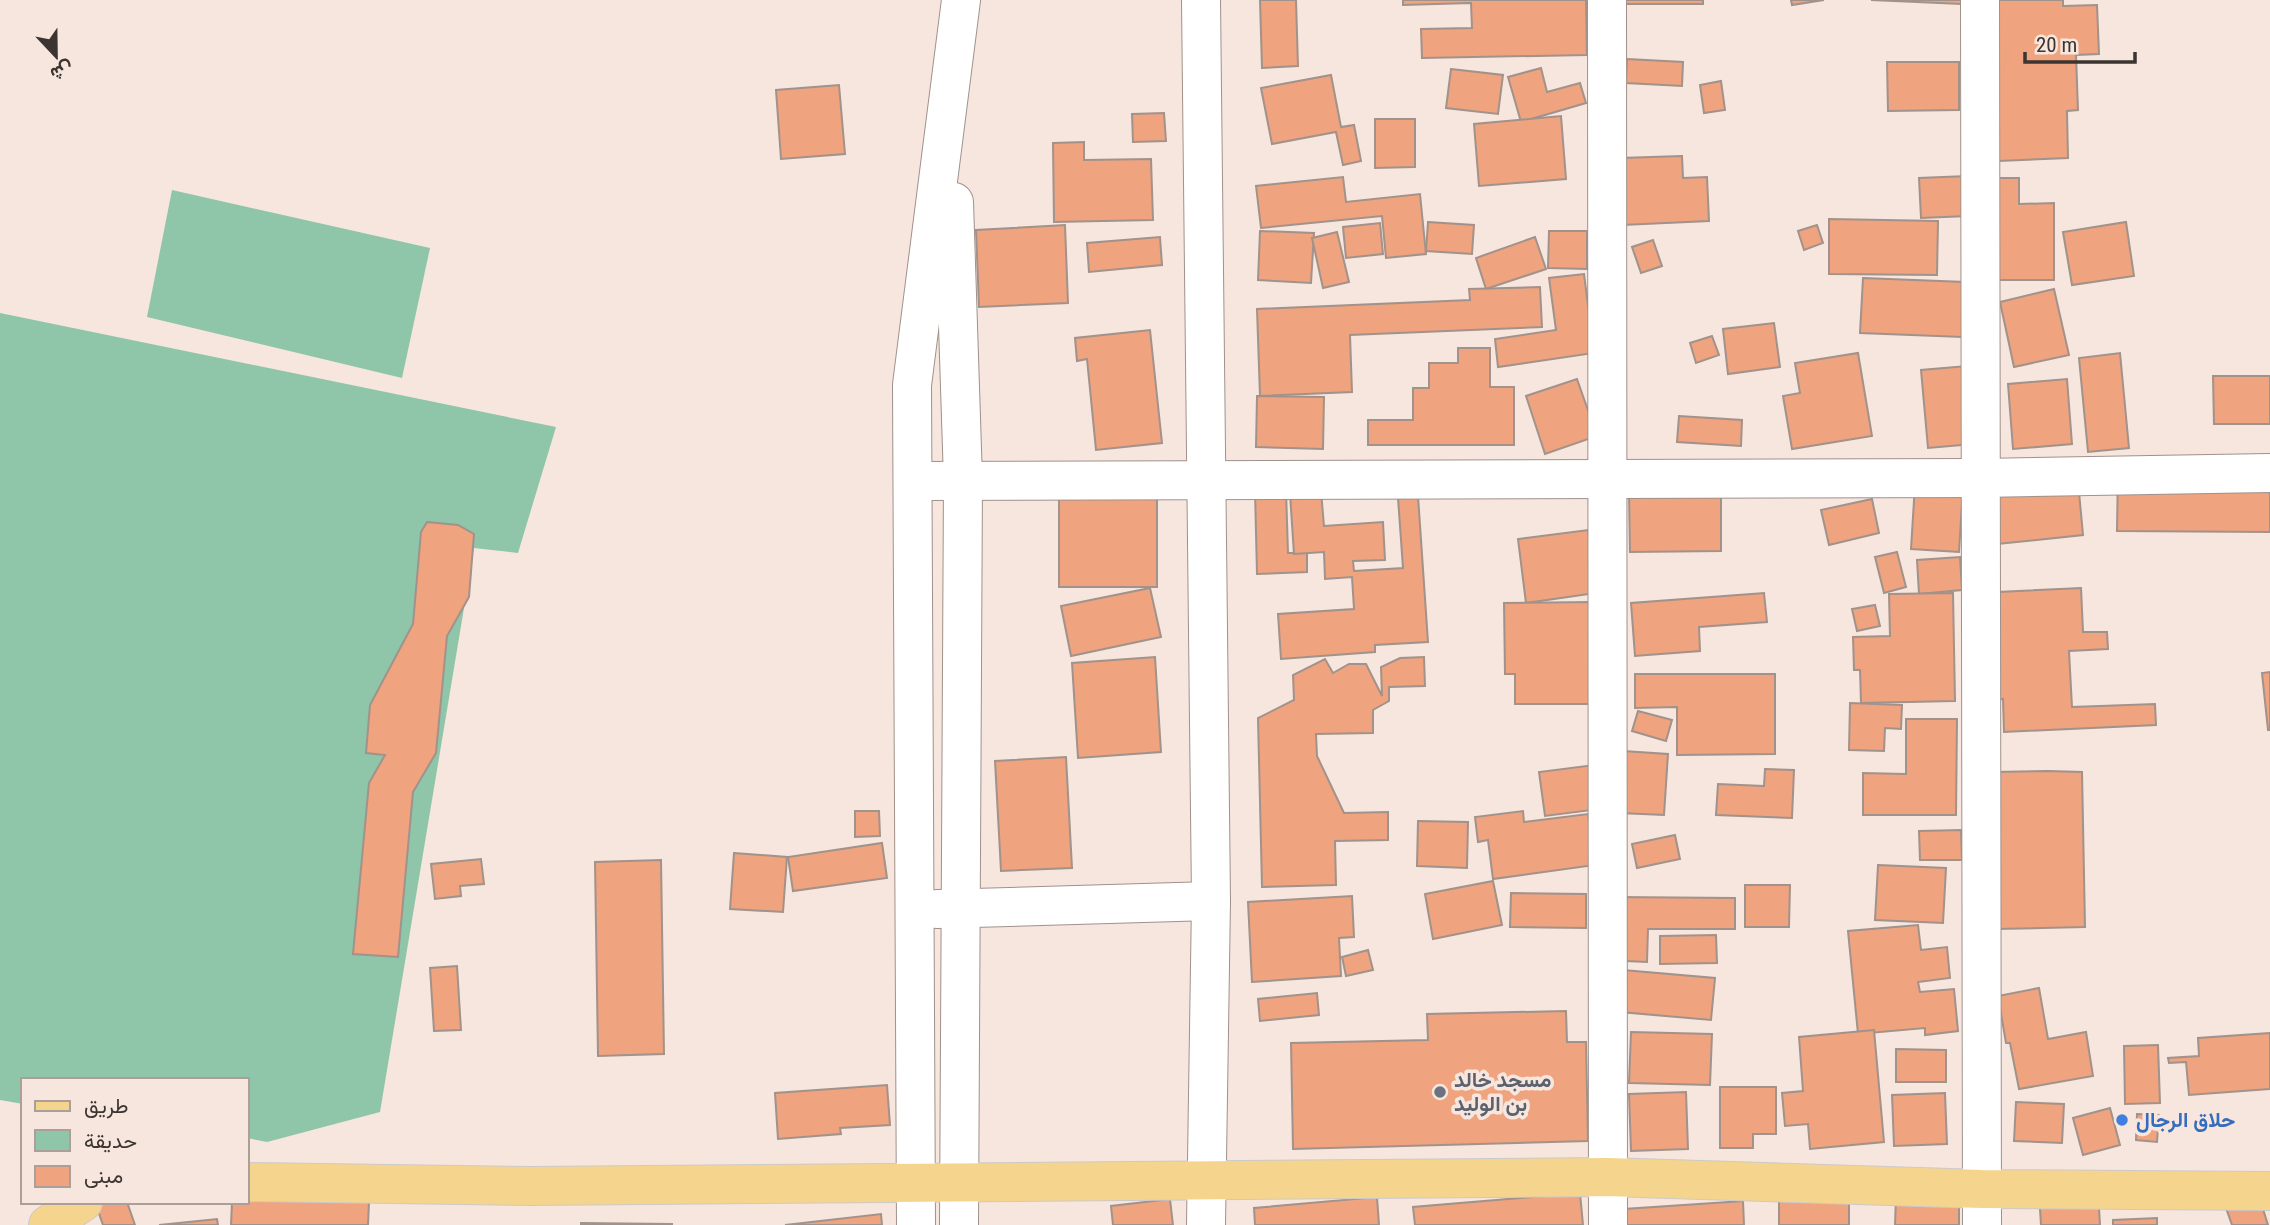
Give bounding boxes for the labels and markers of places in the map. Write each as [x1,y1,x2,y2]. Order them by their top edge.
place label: مسجد خالد بن الوليد [1454,1068,1551,1117]
marker: مسجد خالد بن الوليد [1432,1084,1448,1100]
place label: حلاق الرجال [2136,1108,2235,1133]
marker: حلاق الرجال [2114,1112,2130,1128]

